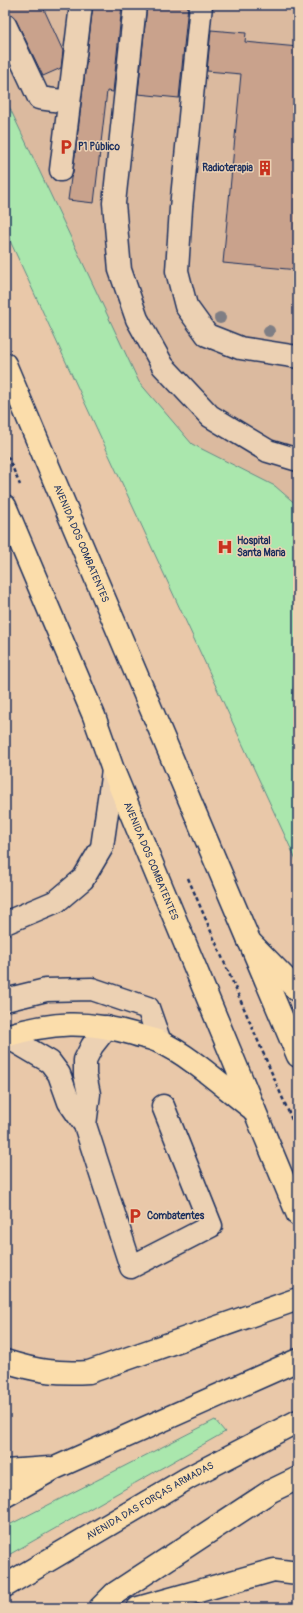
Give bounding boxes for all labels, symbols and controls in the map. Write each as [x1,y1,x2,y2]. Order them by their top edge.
parking icon: P1 Público [57,138,75,156]
place label: P1 Público [78,141,120,153]
building icon: Radioterapia [256,159,274,177]
place label: Radioterapia [202,162,253,174]
street label: AVENIDA DOS COMBATENTES [51,483,111,604]
place label: Hospital Santa Maria [237,535,286,559]
hospital icon: Hospital Santa Maria [216,538,234,556]
street label: AVENIDA DOS COMBATENTES [121,800,181,922]
parking icon: Combatentes [126,1207,144,1225]
place label: Combatentes [147,1210,205,1222]
street label: AVENIDA DAS FORÇAS ARMADAS [84,1460,216,1543]

